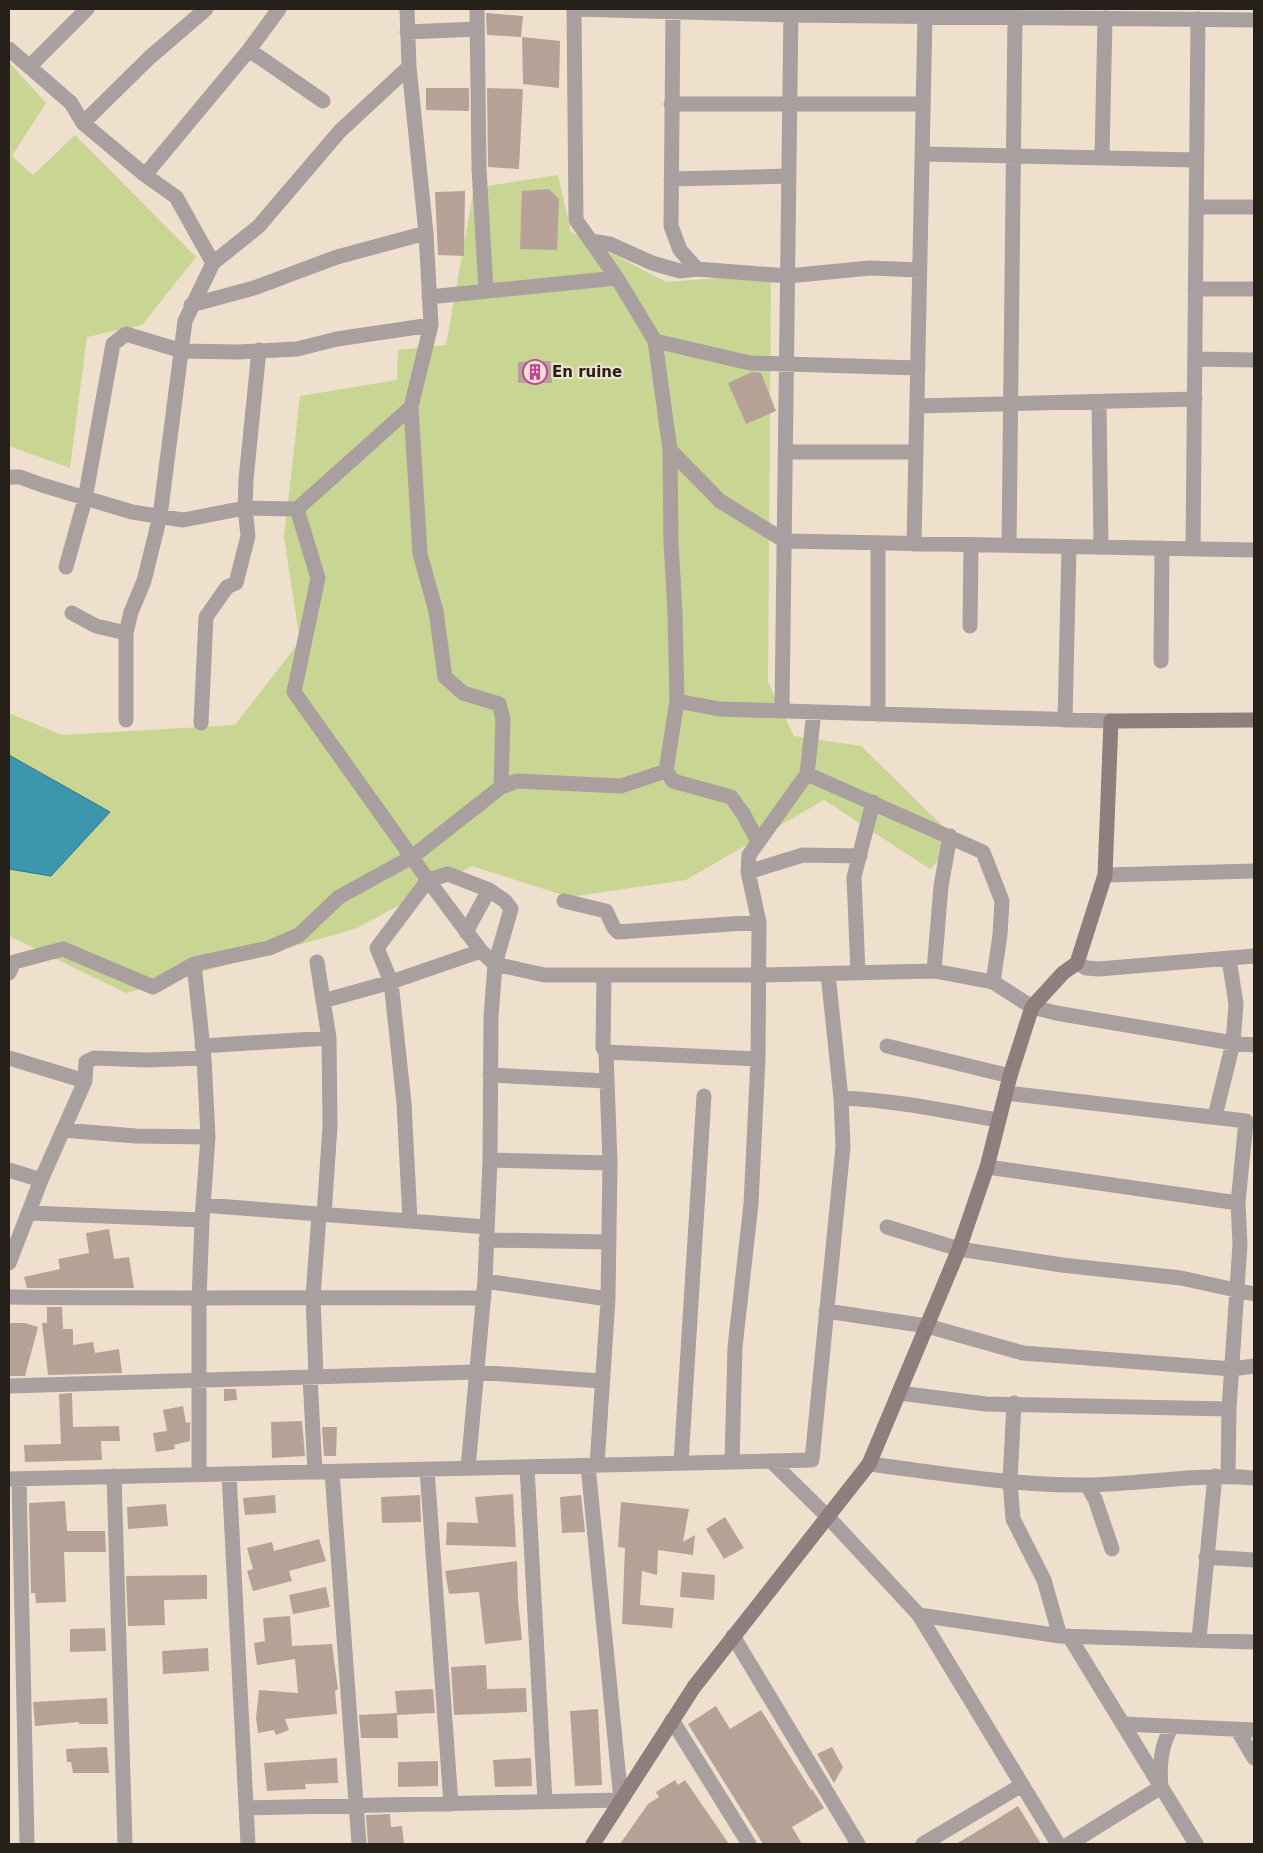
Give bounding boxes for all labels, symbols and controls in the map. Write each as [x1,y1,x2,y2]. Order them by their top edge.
building icon: En ruine [522,359,548,385]
place label: En ruine [552,363,622,381]

